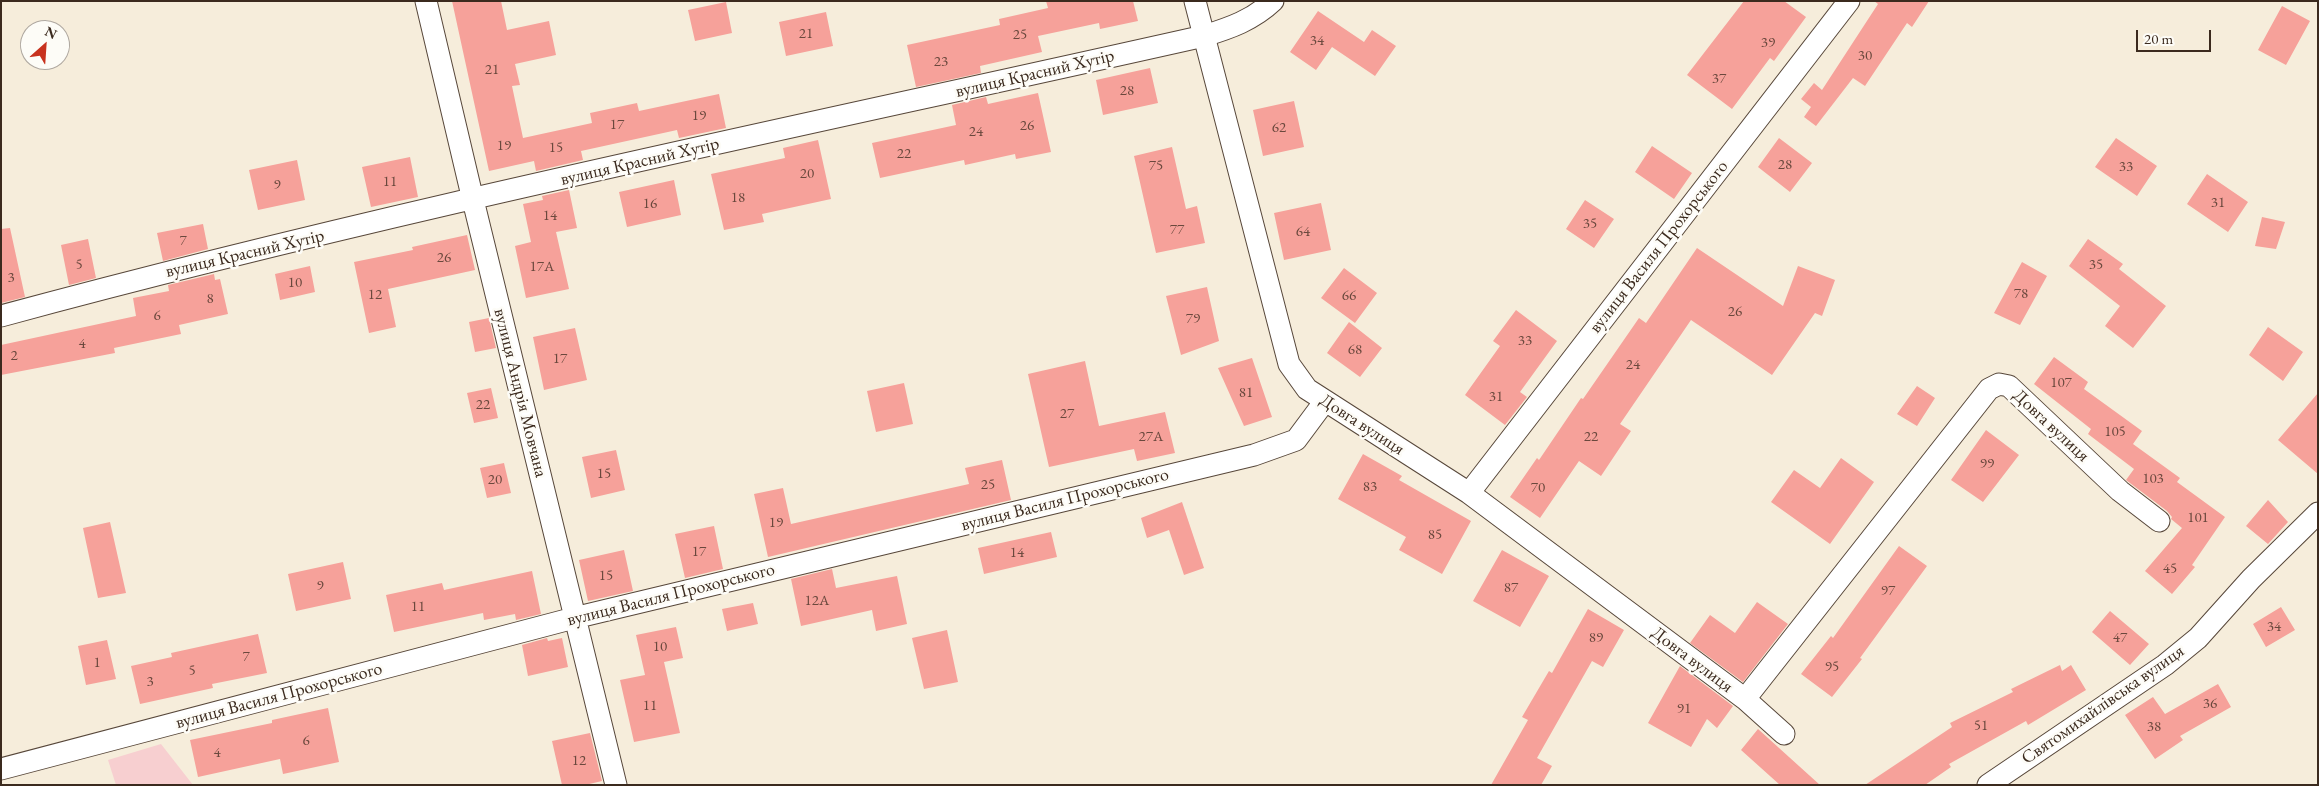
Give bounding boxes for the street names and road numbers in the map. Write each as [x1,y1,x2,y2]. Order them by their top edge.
street label: вулиця Красний Хутір [953,45,1117,103]
street label: вулиця Красний Хутір [558,133,722,191]
street label: вулиця Василя Прохорського [1585,156,1733,338]
street label: вулиця Красний Хутір [163,225,327,283]
street label: вулиця Андрія Мовчана [489,306,551,480]
street label: Довга вулиця [2008,385,2094,467]
street label: Довга вулиця [1316,390,1408,460]
street label: вулиця Василя Прохорського [959,464,1171,536]
street label: вулиця Василя Прохорського [565,559,777,631]
street label: Довга вулиця [1647,622,1737,698]
street label: Святомихайлівська вулиця [2018,641,2188,769]
street label: вулиця Василя Прохорського [173,658,385,734]

